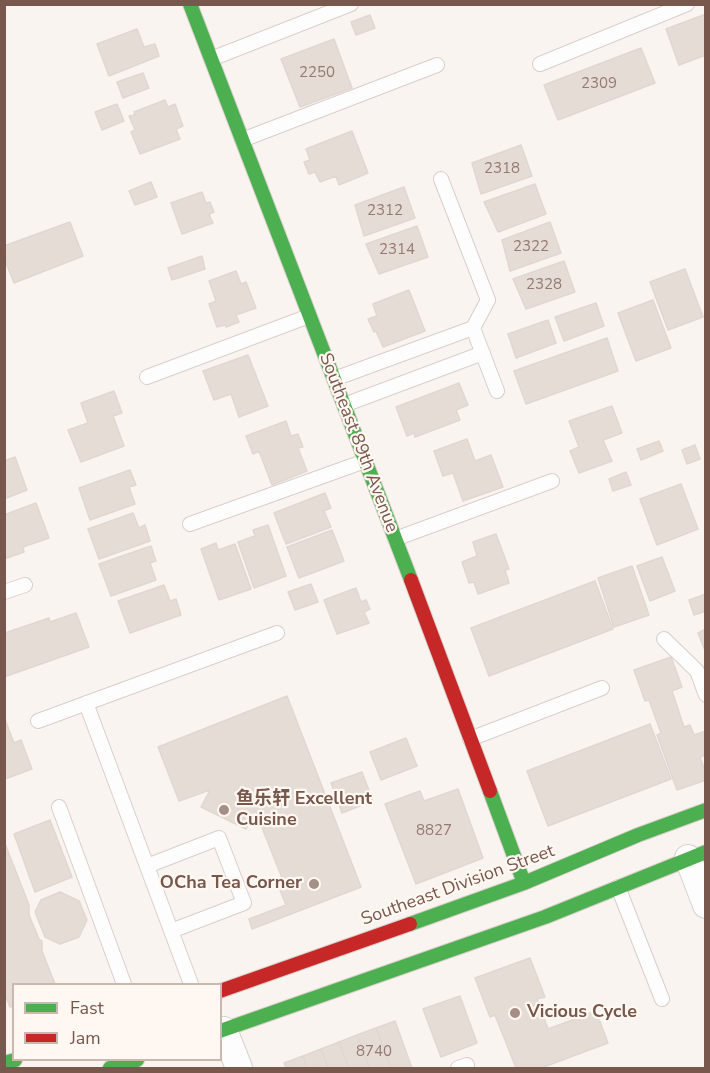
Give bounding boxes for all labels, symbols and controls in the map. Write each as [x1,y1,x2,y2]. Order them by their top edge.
house number: 2250 [299,64,335,82]
house number: 2309 [581,75,617,93]
house number: 2318 [484,160,520,178]
house number: 2312 [367,202,403,220]
house number: 2322 [513,238,549,256]
house number: 2314 [379,241,415,259]
house number: 2328 [526,276,562,294]
street label: Southeast 89th Avenue [314,350,402,536]
place label: 鱼乐轩 Excellent Cuisine [236,789,372,832]
marker: 鱼乐轩 Excellent Cuisine [217,803,231,817]
house number: 8827 [416,822,452,840]
street label: Southeast Division Street [358,841,558,931]
place label: OCha Tea Corner [160,873,302,895]
marker: OCha Tea Corner [307,877,321,891]
legend [12,983,222,1061]
text: Fast [70,996,104,1020]
place label: Vicious Cycle [527,1002,637,1024]
marker: Vicious Cycle [508,1006,522,1020]
text: Jam [70,1026,101,1050]
house number: 8740 [356,1043,392,1061]

